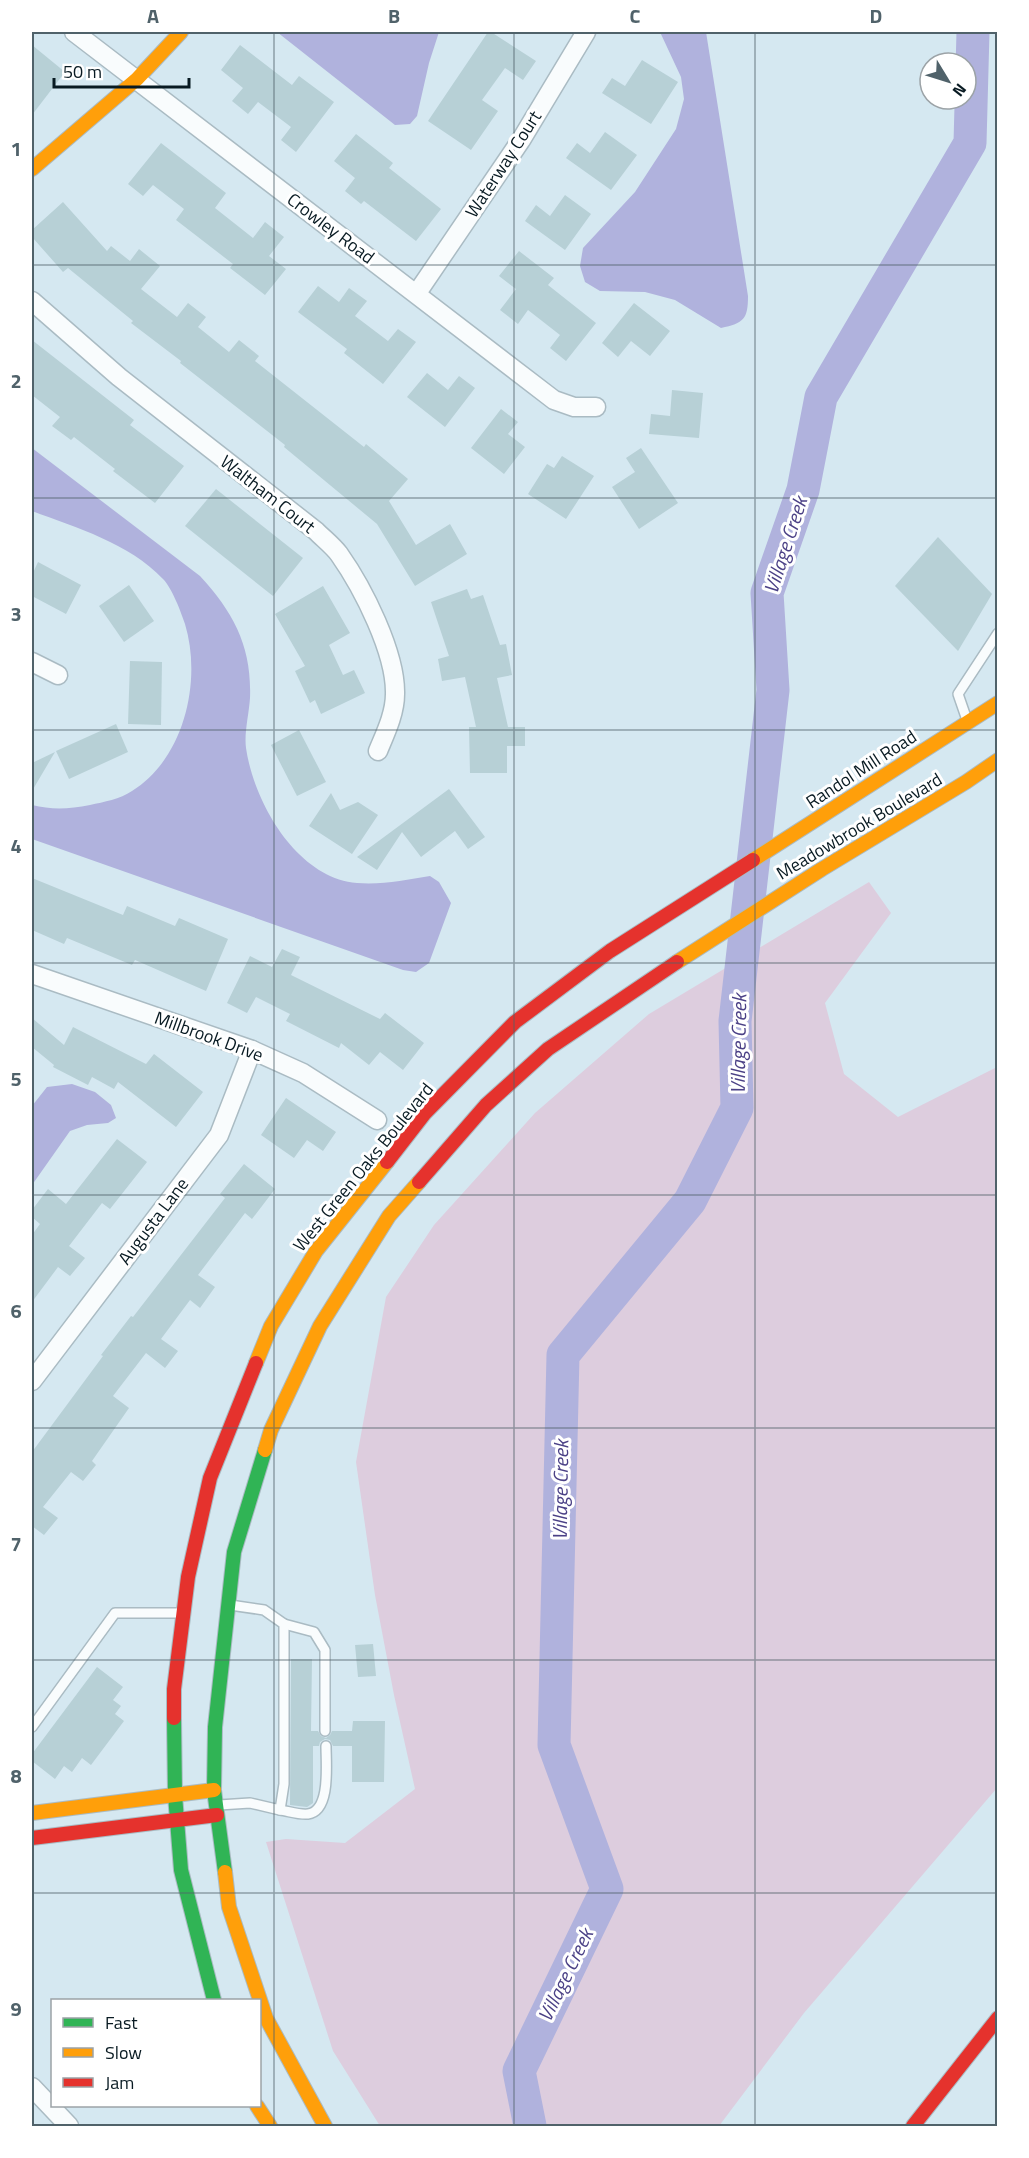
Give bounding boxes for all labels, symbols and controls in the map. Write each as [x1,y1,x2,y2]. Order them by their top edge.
text: A [147,0,159,31]
text: B [388,0,400,31]
text: C [630,0,641,31]
text: D [870,0,882,31]
scale bar [54,51,189,89]
north arrow [918,51,978,111]
text: 50 m [63,58,102,85]
text: N [947,78,973,102]
street label: Waterway Court [458,105,548,223]
text: 1 [10,133,22,164]
street label: Crowley Road [282,186,380,270]
text: 2 [10,365,22,396]
street label: Waltham Court [215,448,322,540]
water label: Village Creek [755,491,816,597]
text: 3 [10,598,22,629]
street label: Randol Mill Road [800,723,922,815]
street label: Meadowbrook Boulevard [771,766,947,886]
text: 4 [10,830,22,861]
water label: Village Creek [722,992,754,1094]
street label: Millbrook Drive [151,1004,267,1068]
text: 5 [10,1063,22,1094]
street label: West Green Oaks Boulevard [286,1077,440,1257]
street label: Augusta Lane [111,1172,195,1270]
text: 6 [10,1295,22,1326]
water label: Village Creek [544,1438,576,1540]
text: 7 [10,1528,22,1559]
text: 8 [10,1760,22,1791]
water label: Village Creek [529,1921,602,2027]
text: 9 [10,1993,22,2024]
legend [51,1999,261,2107]
text: Fast [105,2009,138,2036]
text: Slow [105,2039,142,2066]
text: Jam [105,2069,134,2096]

